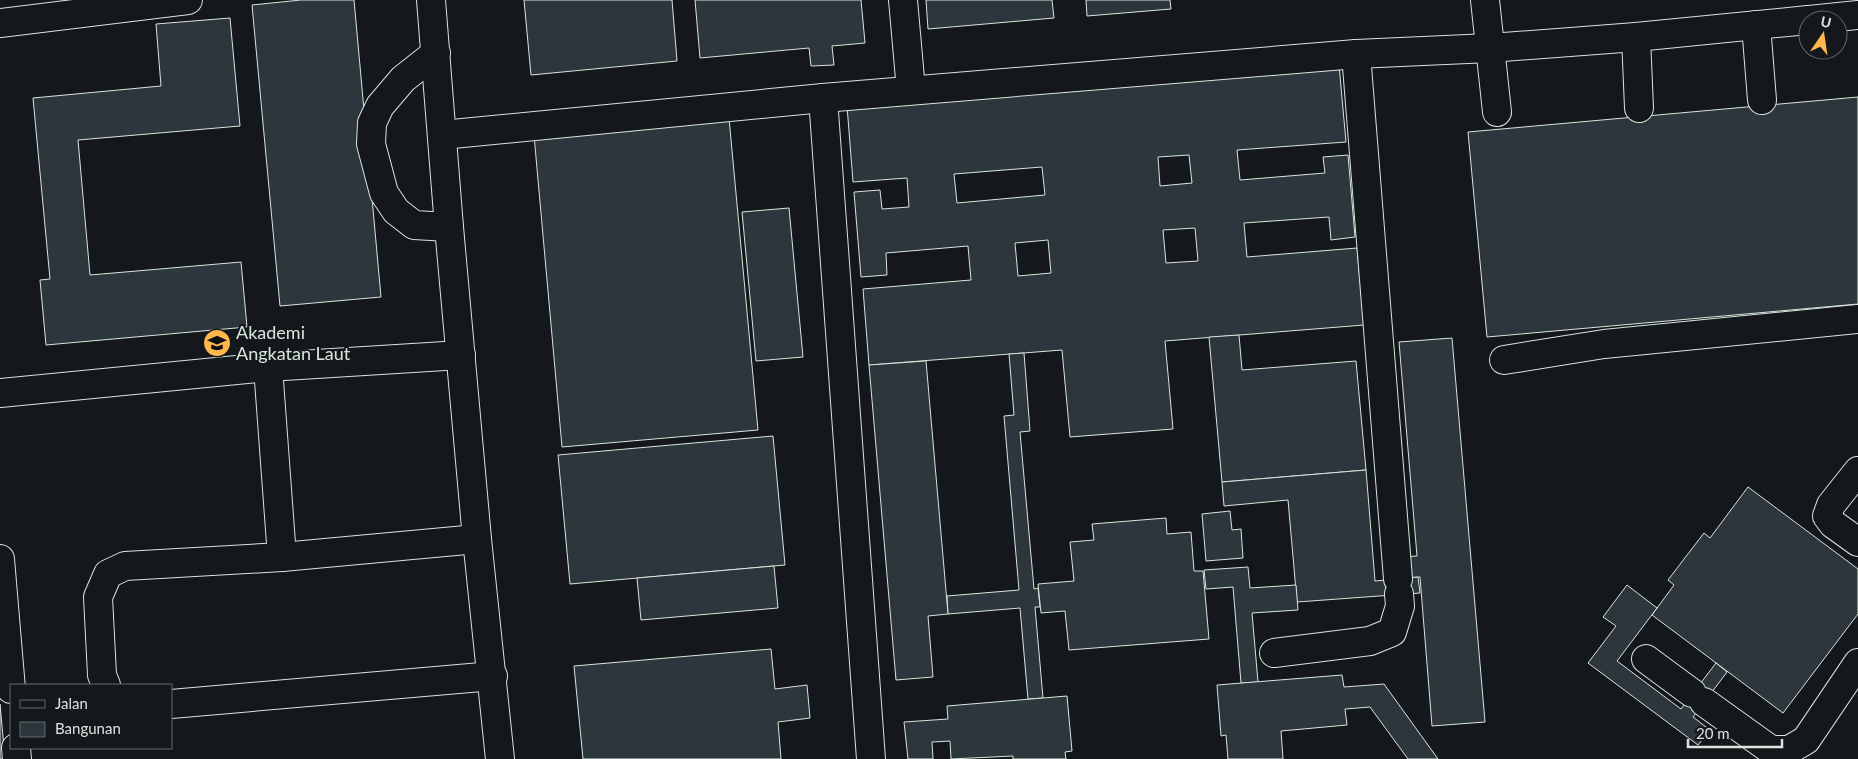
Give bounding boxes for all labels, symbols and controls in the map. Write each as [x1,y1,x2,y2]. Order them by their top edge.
north arrow [1798,10,1848,60]
text: U [1819,12,1833,31]
place label: Akademi Angkatan Laut [236,321,351,364]
school or university icon: Akademi Angkatan Laut [202,328,232,358]
legend [10,684,172,749]
text: Jalan [55,694,88,712]
scale bar [1688,716,1782,748]
text: Bangunan [55,719,121,737]
text: 20 m [1696,724,1730,742]

